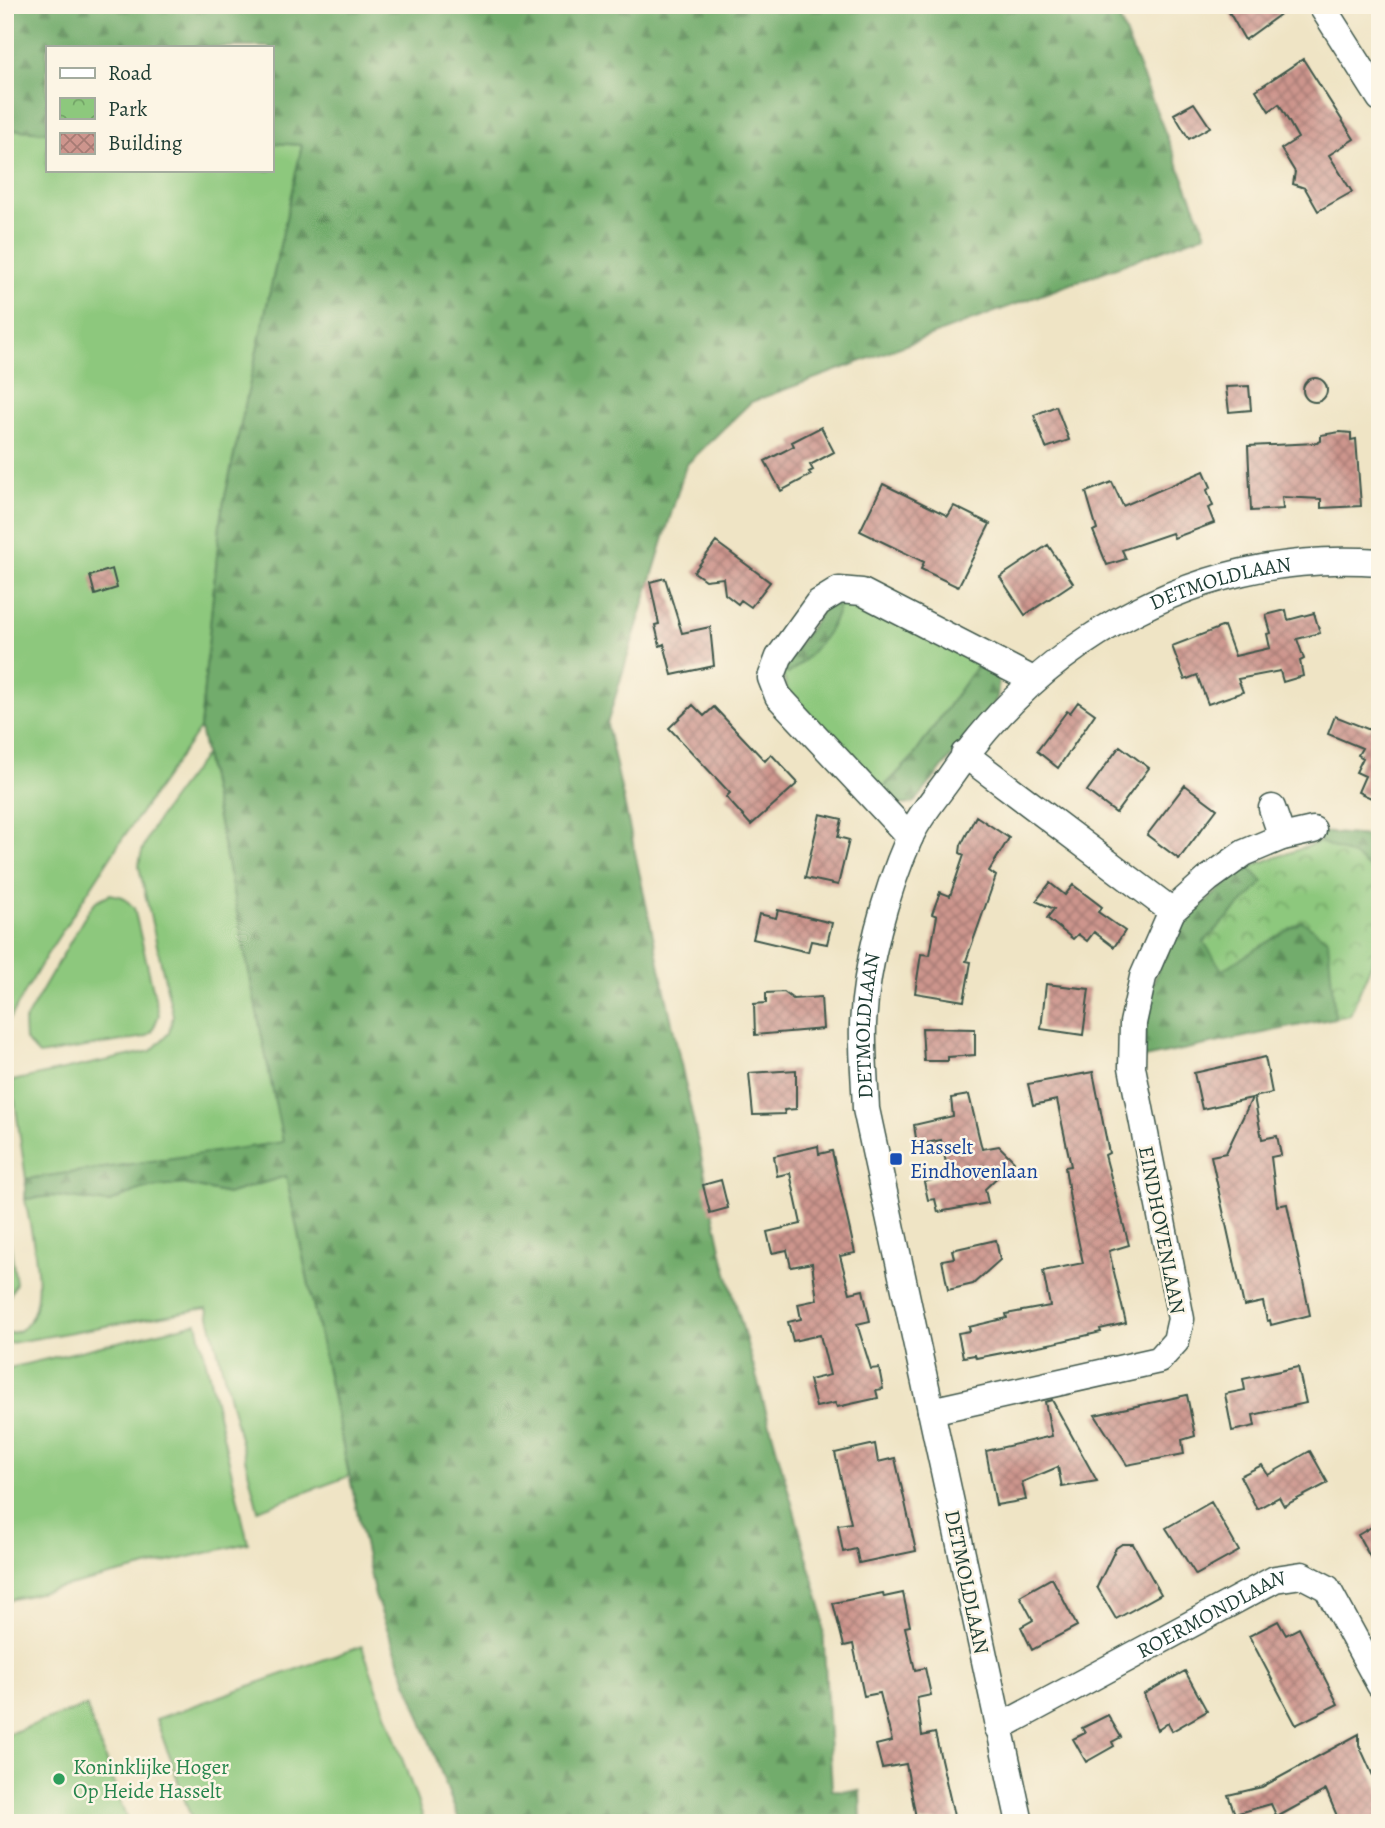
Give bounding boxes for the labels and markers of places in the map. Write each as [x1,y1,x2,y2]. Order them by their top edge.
place label: Hasselt Eindhovenlaan [910,1133,1038,1185]
marker: Hasselt Eindhovenlaan [888,1151,904,1167]
place label: Koninklijke Hoger Op Heide Hasselt [73,1753,229,1805]
marker: Koninklijke Hoger Op Heide Hasselt [51,1771,67,1787]

